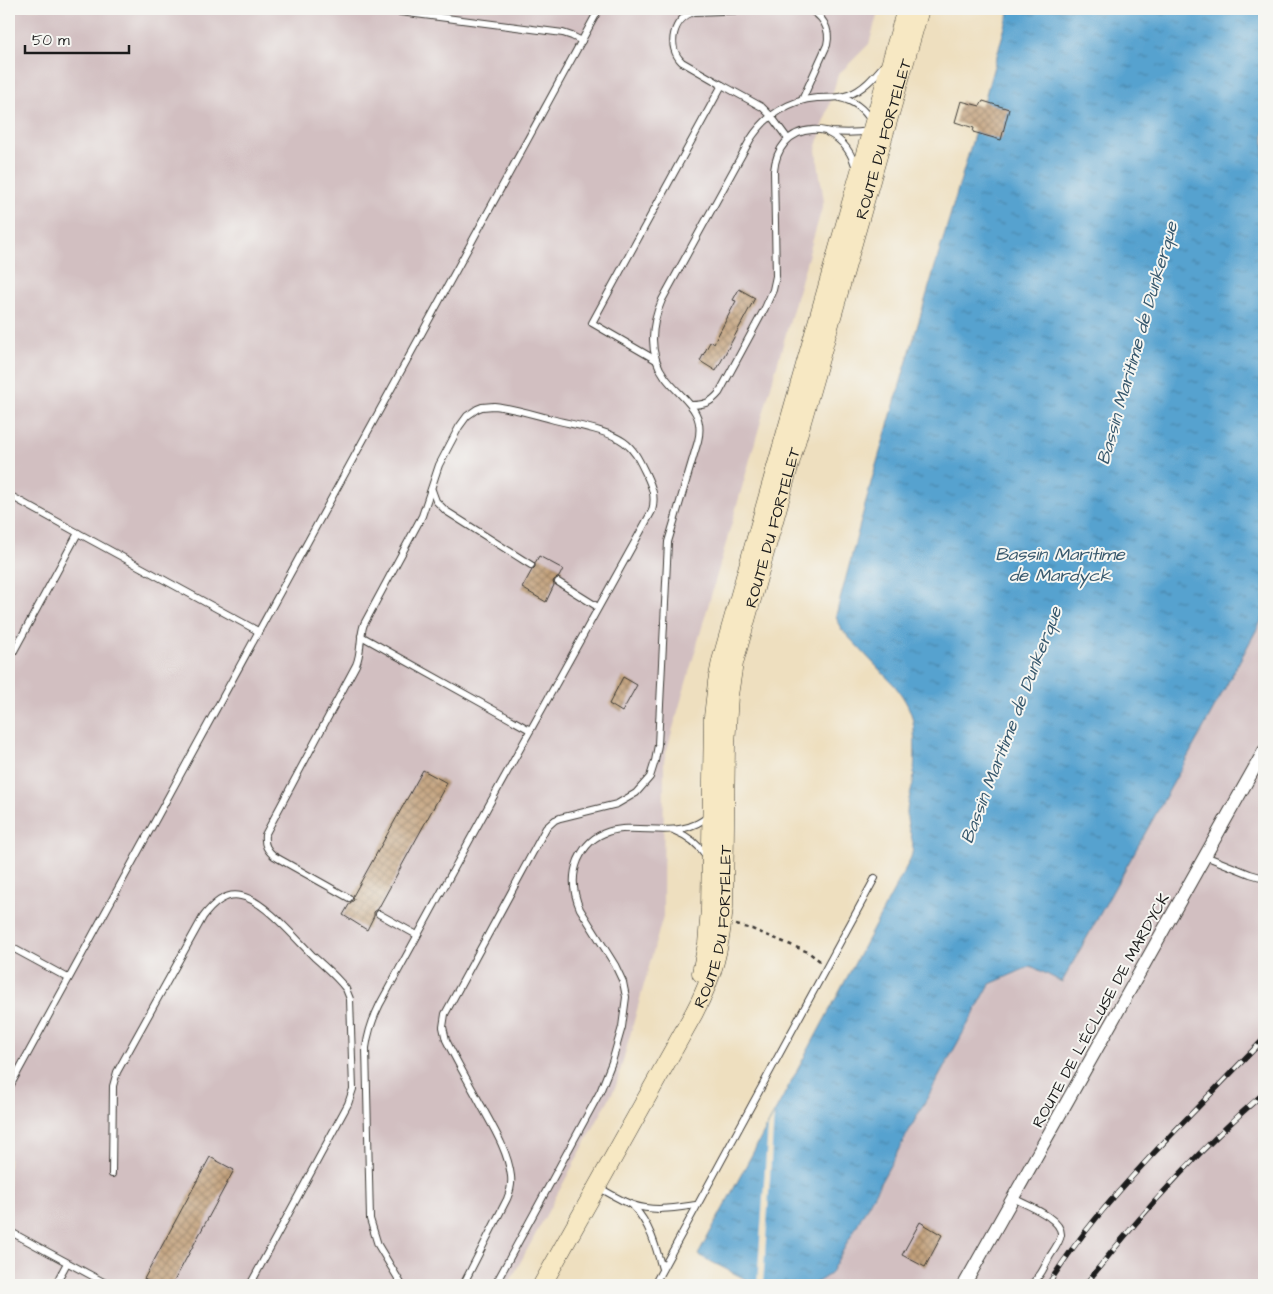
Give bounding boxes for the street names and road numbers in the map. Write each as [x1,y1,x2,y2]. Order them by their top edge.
street label: ROUTE DU FORTELET [850,56,917,222]
street label: ROUTE DU FORTELET [740,445,806,610]
street label: ROUTE DU FORTELET [688,845,737,1011]
street label: ROUTE DE L'ÉCLUSE DE MARDYCK [1027,889,1175,1132]

